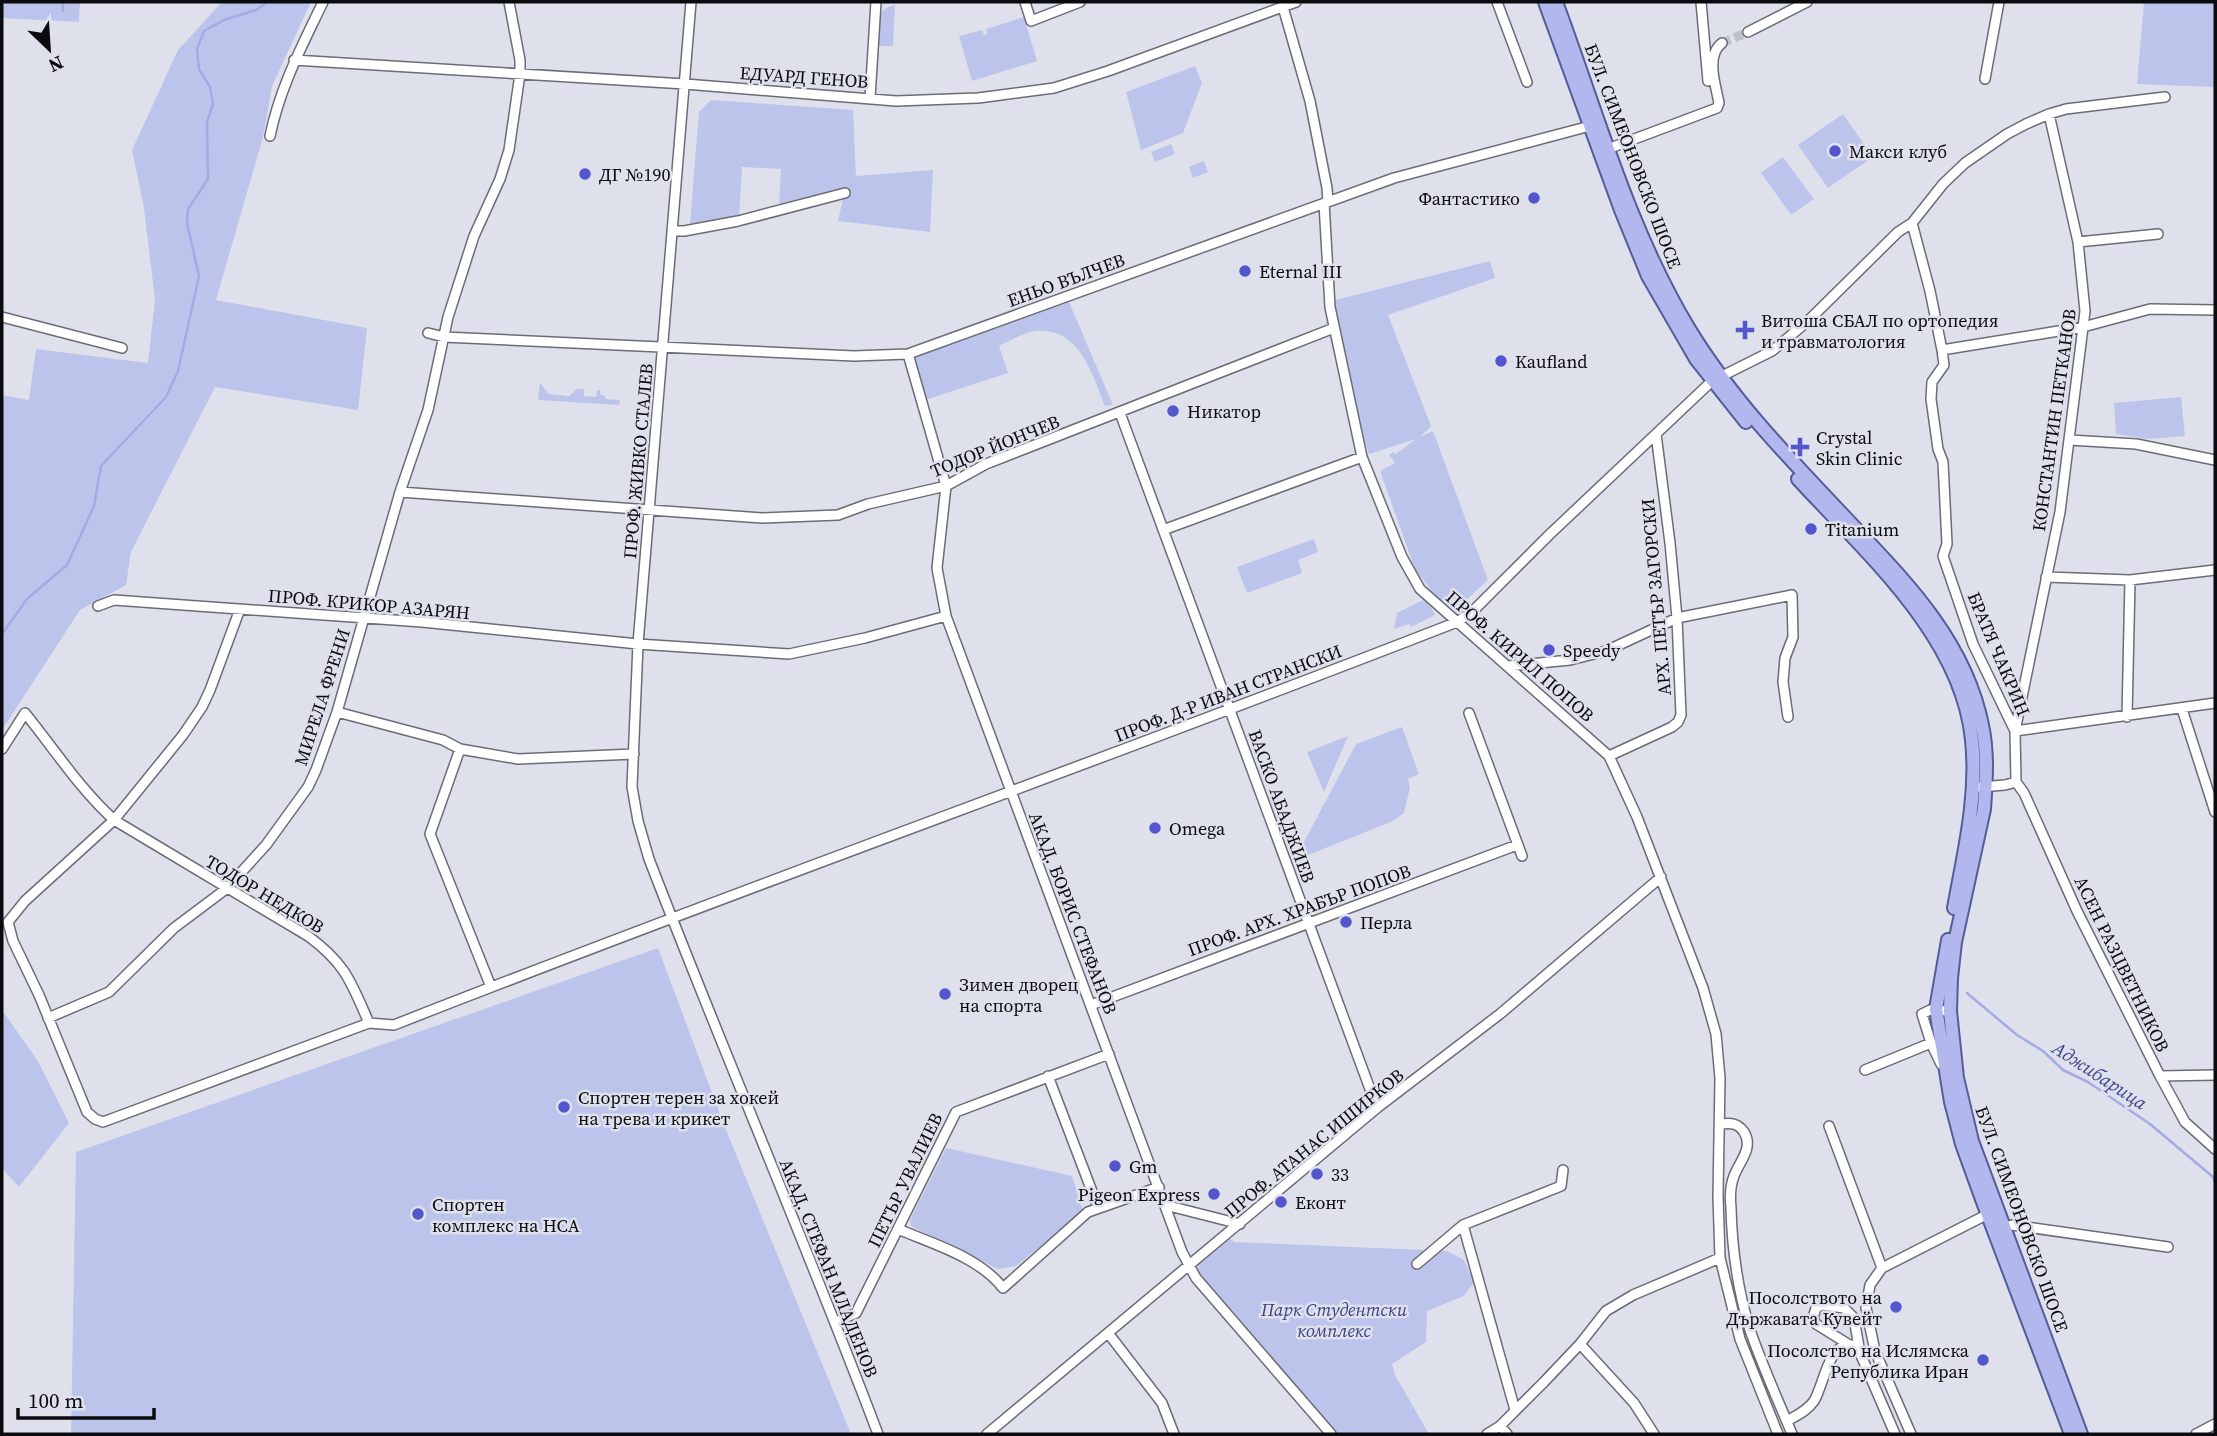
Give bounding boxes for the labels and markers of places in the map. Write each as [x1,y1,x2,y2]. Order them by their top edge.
place label: Макси клуб [1849,139,1947,164]
marker: Макси клуб [1827,143,1843,159]
place label: ДГ №190 [599,162,671,187]
marker: ДГ №190 [577,166,593,182]
place label: Фантастико [1419,186,1520,211]
marker: Фантастико [1526,190,1542,206]
place label: Eternal III [1259,259,1342,284]
marker: Eternal III [1237,263,1253,279]
place label: Витоша СБАЛ по ортопедия и травматология [1761,308,1999,354]
marker: Витоша СБАЛ по ортопедия и травматология [1735,320,1755,340]
place label: Kaufland [1515,349,1588,374]
marker: Kaufland [1493,353,1509,369]
place label: Никатор [1187,399,1261,424]
marker: Никатор [1165,403,1181,419]
place label: Crystal Skin Clinic [1816,425,1903,471]
marker: Crystal Skin Clinic [1790,437,1810,457]
place label: Titanium [1825,517,1899,542]
marker: Titanium [1803,521,1819,537]
place label: Speedy [1563,638,1621,663]
marker: Speedy [1541,642,1557,658]
place label: Omega [1169,816,1226,841]
marker: Omega [1147,820,1163,836]
place label: Перла [1360,910,1413,935]
marker: Перла [1338,914,1354,930]
place label: Зимен дворец на спорта [959,972,1079,1018]
marker: Зимен дворец на спорта [937,986,953,1002]
place label: Спортен терен за хокей на трева и крикет [578,1085,779,1131]
marker: Спортен терен за хокей на трева и крикет [556,1099,572,1115]
place label: Gm [1129,1154,1158,1179]
marker: Gm [1107,1158,1123,1174]
place label: 33 [1331,1162,1349,1187]
marker: 33 [1309,1166,1325,1182]
place label: Pigeon Express [1078,1182,1200,1207]
marker: Pigeon Express [1206,1186,1222,1202]
place label: Еконт [1295,1190,1347,1215]
place label: Спортен комплекс на НСА [432,1192,580,1238]
marker: Еконт [1273,1194,1289,1210]
marker: Спортен комплекс на НСА [410,1206,426,1222]
place label: Посолството на Държавата Кувейт [1726,1285,1883,1331]
marker: Посолството на Държавата Кувейт [1888,1299,1904,1315]
place label: Посолство на Ислямска Република Иран [1767,1338,1970,1384]
marker: Посолство на Ислямска Република Иран [1975,1352,1991,1368]

